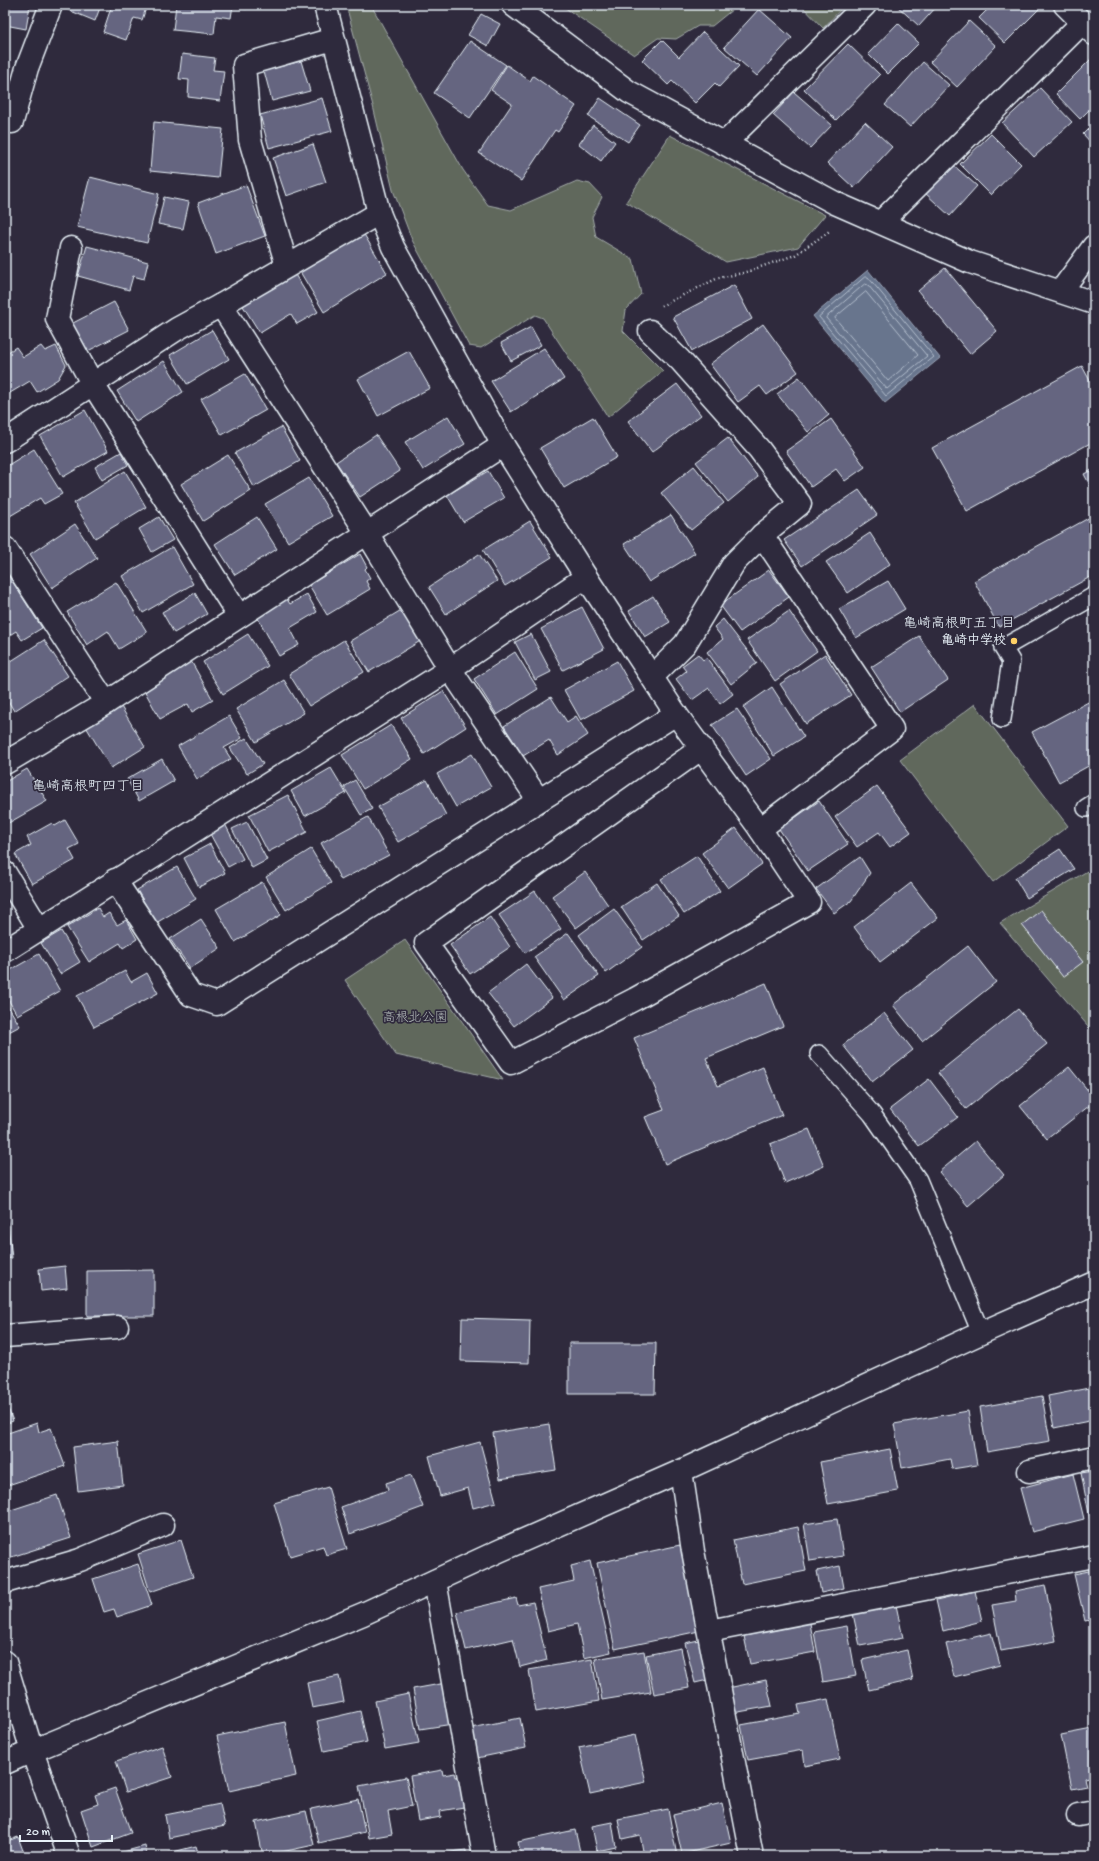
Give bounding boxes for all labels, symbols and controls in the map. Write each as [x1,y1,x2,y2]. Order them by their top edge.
district label: 亀崎高根町五丁目 [903,616,1015,633]
place label: 亀崎中学校 [941,633,1006,649]
marker: 亀崎中学校 [1009,636,1019,646]
district label: 亀崎高根町四丁目 [32,779,144,796]
park label: 高根北公園 [382,1010,448,1026]
scale bar [20,1817,112,1843]
text: 20 m [26,1826,51,1840]

